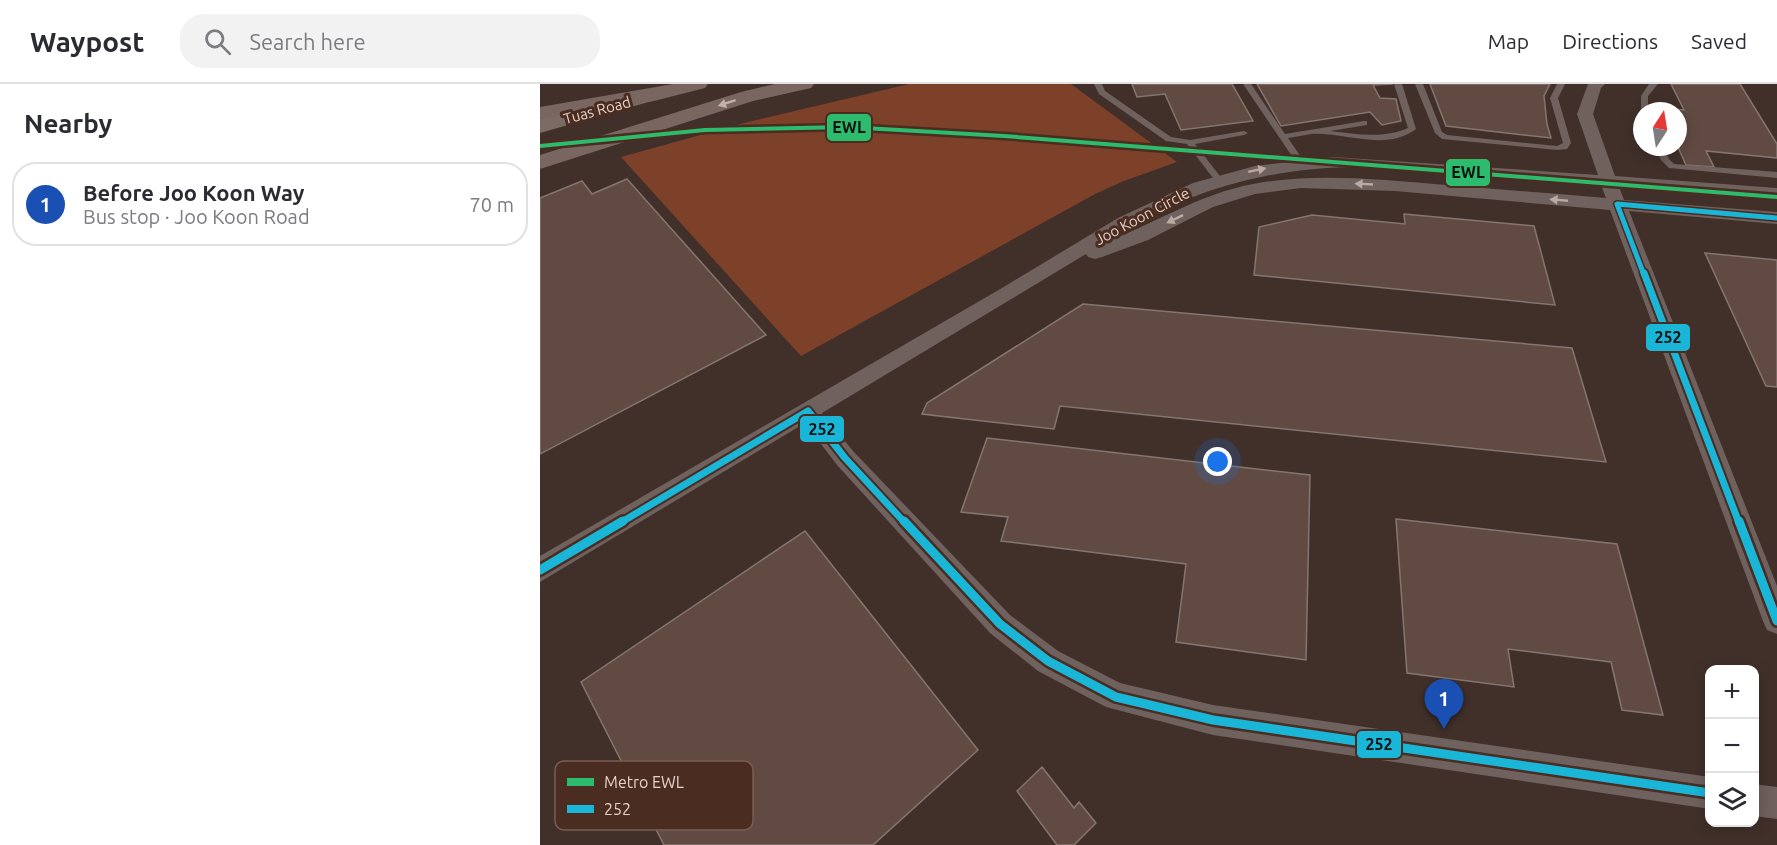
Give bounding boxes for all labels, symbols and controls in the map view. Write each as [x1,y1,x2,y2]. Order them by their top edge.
search box [180,14,600,68]
icon: search [201,25,234,58]
text: Waypost [30,26,144,57]
text: Search here [249,29,366,54]
text: Map [1488,29,1529,53]
text: Directions [1562,29,1658,53]
text: Saved [1691,29,1747,53]
street label: Tuas Road [562,93,632,127]
one-way arrow [718,99,736,108]
north arrow [1633,102,1687,156]
text: Nearby [24,109,112,138]
line badge: EWL [826,113,872,142]
text: EWL [832,118,866,136]
line badge: EWL [1445,158,1491,187]
text: EWL [1451,163,1485,181]
one-way arrow [1248,165,1267,174]
text: Before Joo Koon Way [83,180,304,205]
one-way arrow [1355,180,1374,189]
street label: Joo Koon Circle [1092,184,1192,248]
text: 1 [40,193,51,216]
text: 70 m [470,193,514,216]
one-way arrow [1549,195,1568,204]
text: Bus stop · Joo Koon Road [83,205,310,228]
one-way arrow [1167,214,1184,223]
line badge: 252 [1645,323,1691,352]
text: 252 [1654,328,1682,346]
line badge: 252 [799,415,845,443]
text: 252 [808,420,836,438]
your location [1203,447,1232,476]
map controls [1705,665,1759,827]
button: + [1705,665,1759,719]
pin: 1 [1424,680,1464,729]
button: − [1705,719,1759,773]
line badge: 252 [1356,730,1402,759]
text: 252 [1365,735,1393,753]
legend [555,761,753,830]
text: Metro EWL [604,773,684,791]
button: layers [1705,773,1759,827]
text: 252 [604,800,631,818]

